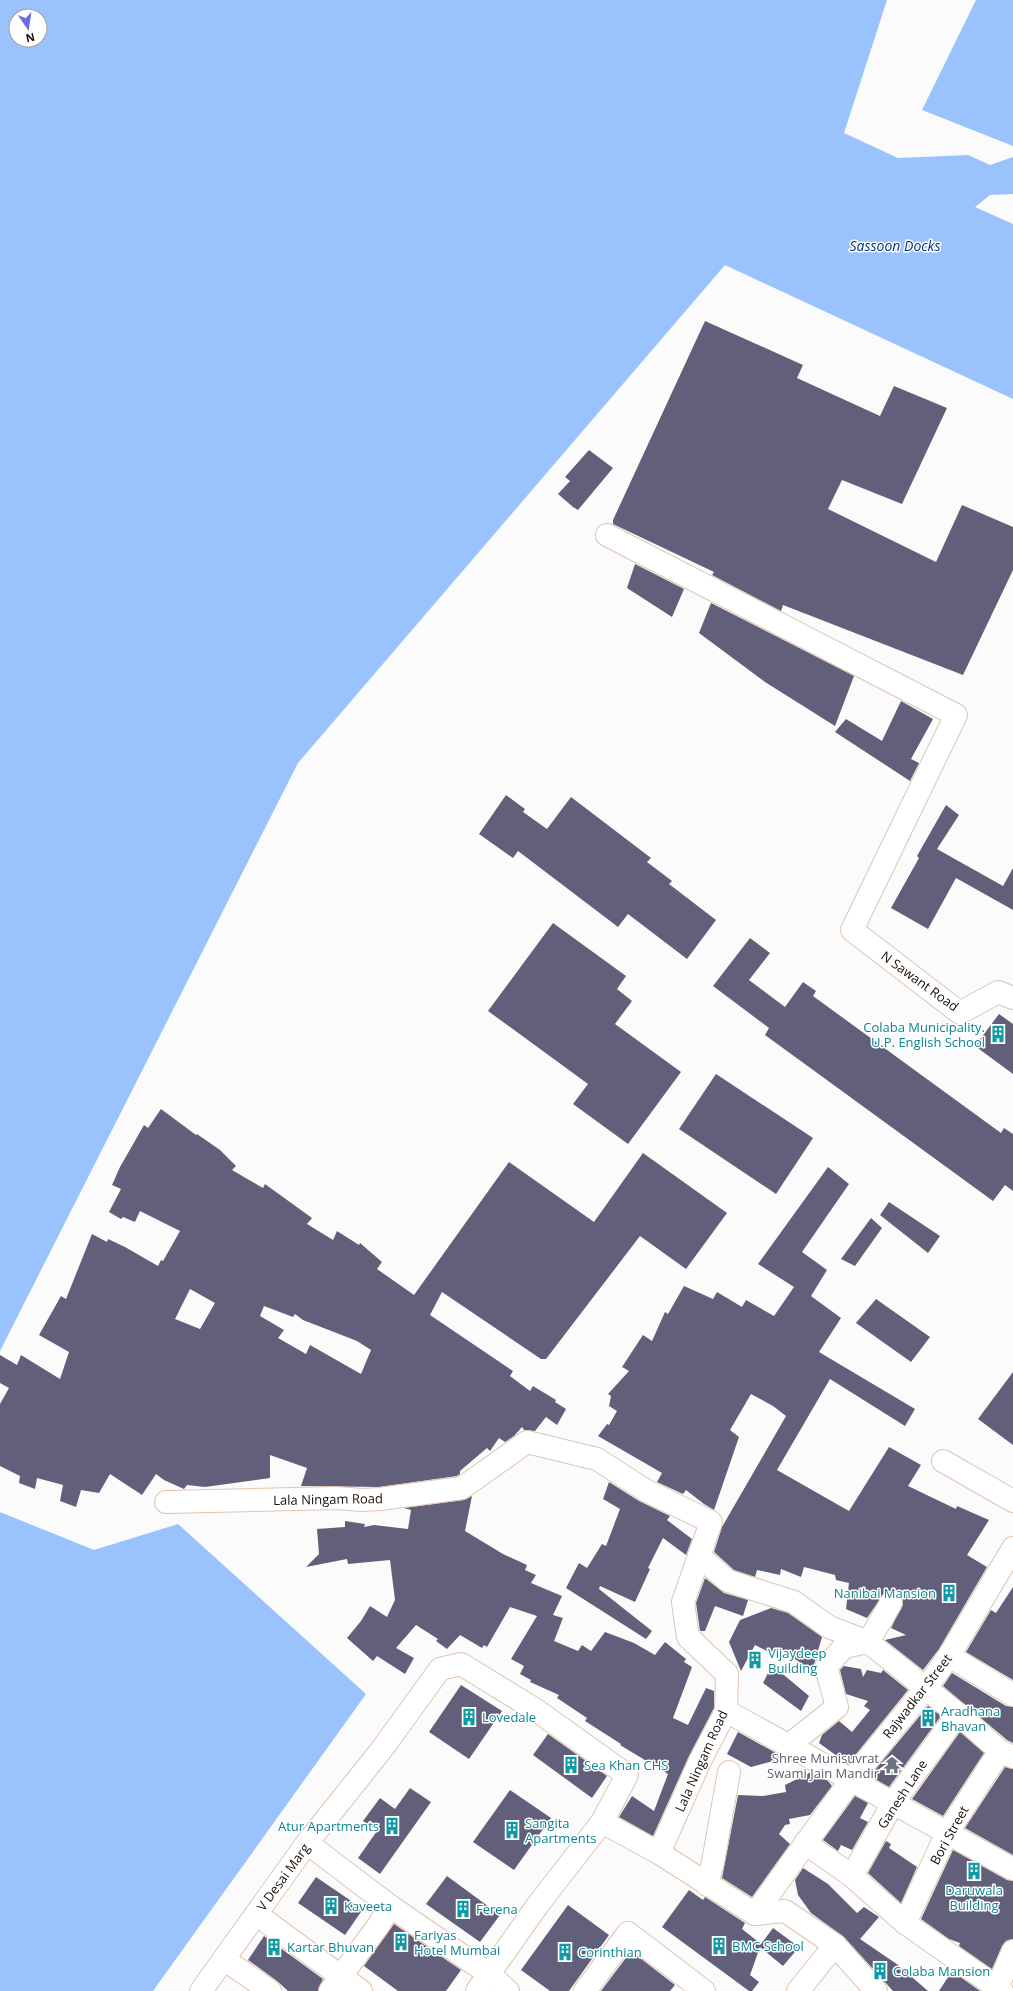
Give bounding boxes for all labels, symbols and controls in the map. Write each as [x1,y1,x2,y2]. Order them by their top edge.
north arrow [8,8,48,48]
text: N [24,30,36,47]
water label: Sassoon Docks [850,236,940,255]
street label: N Sawant Road [878,947,962,1015]
place label: Colaba Municipality. U.P. English School [863,1018,985,1051]
building icon: Colaba Municipality. U.P. English School [988,1024,1008,1044]
street label: Lala Ningam Road [273,1489,383,1509]
building icon: Nanibai Mansion [939,1583,959,1603]
place label: Nanibai Mansion [834,1584,936,1602]
place label: Vijaydeep Building [768,1644,827,1677]
building icon: Vijaydeep Building [745,1650,765,1670]
street label: Rajwadkar Street [878,1650,956,1742]
place label: Aradhana Bhavan [941,1702,1000,1735]
building icon: Lovedale [459,1707,479,1727]
street label: Lala Ningam Road [670,1707,732,1815]
place label: Lovedale [482,1708,536,1726]
building icon: Aradhana Bhavan [918,1708,938,1728]
place label: Shree Munisuvrat Swami Jain Mandir [767,1749,880,1782]
building icon: Sea Khan CHS [561,1755,581,1775]
temple icon: Shree Munisuvrat Swami Jain Mandir [882,1755,902,1775]
place label: Sea Khan CHS [584,1756,668,1774]
street label: Ganesh Lane [873,1756,931,1832]
street label: Bori Street [925,1802,973,1868]
place label: Sangita Apartments [525,1814,596,1847]
building icon: Atur Apartments [382,1816,402,1836]
place label: Atur Apartments [278,1817,379,1835]
building icon: Sangita Apartments [502,1820,522,1840]
street label: V Desai Marg [252,1840,314,1914]
building icon: Daruwala Building [964,1861,984,1881]
place label: Daruwala Building [945,1881,1003,1914]
building icon: Kaveeta [321,1896,341,1916]
place label: Kaveeta [344,1897,392,1915]
building icon: Ferena [453,1899,473,1919]
place label: Ferena [476,1900,518,1918]
place label: Fariyas Hotel Mumbai [414,1926,500,1959]
building icon: Fariyas Hotel Mumbai [391,1932,411,1952]
building icon: BMC School [709,1936,729,1956]
building icon: Kartar Bhuvan [264,1937,284,1957]
place label: BMC School [732,1937,804,1955]
place label: Kartar Bhuvan [287,1938,374,1956]
building icon: Corinthian [555,1942,575,1962]
place label: Corinthian [578,1943,642,1961]
building icon: Colaba Mansion [870,1961,890,1981]
place label: Colaba Mansion [893,1962,990,1980]

